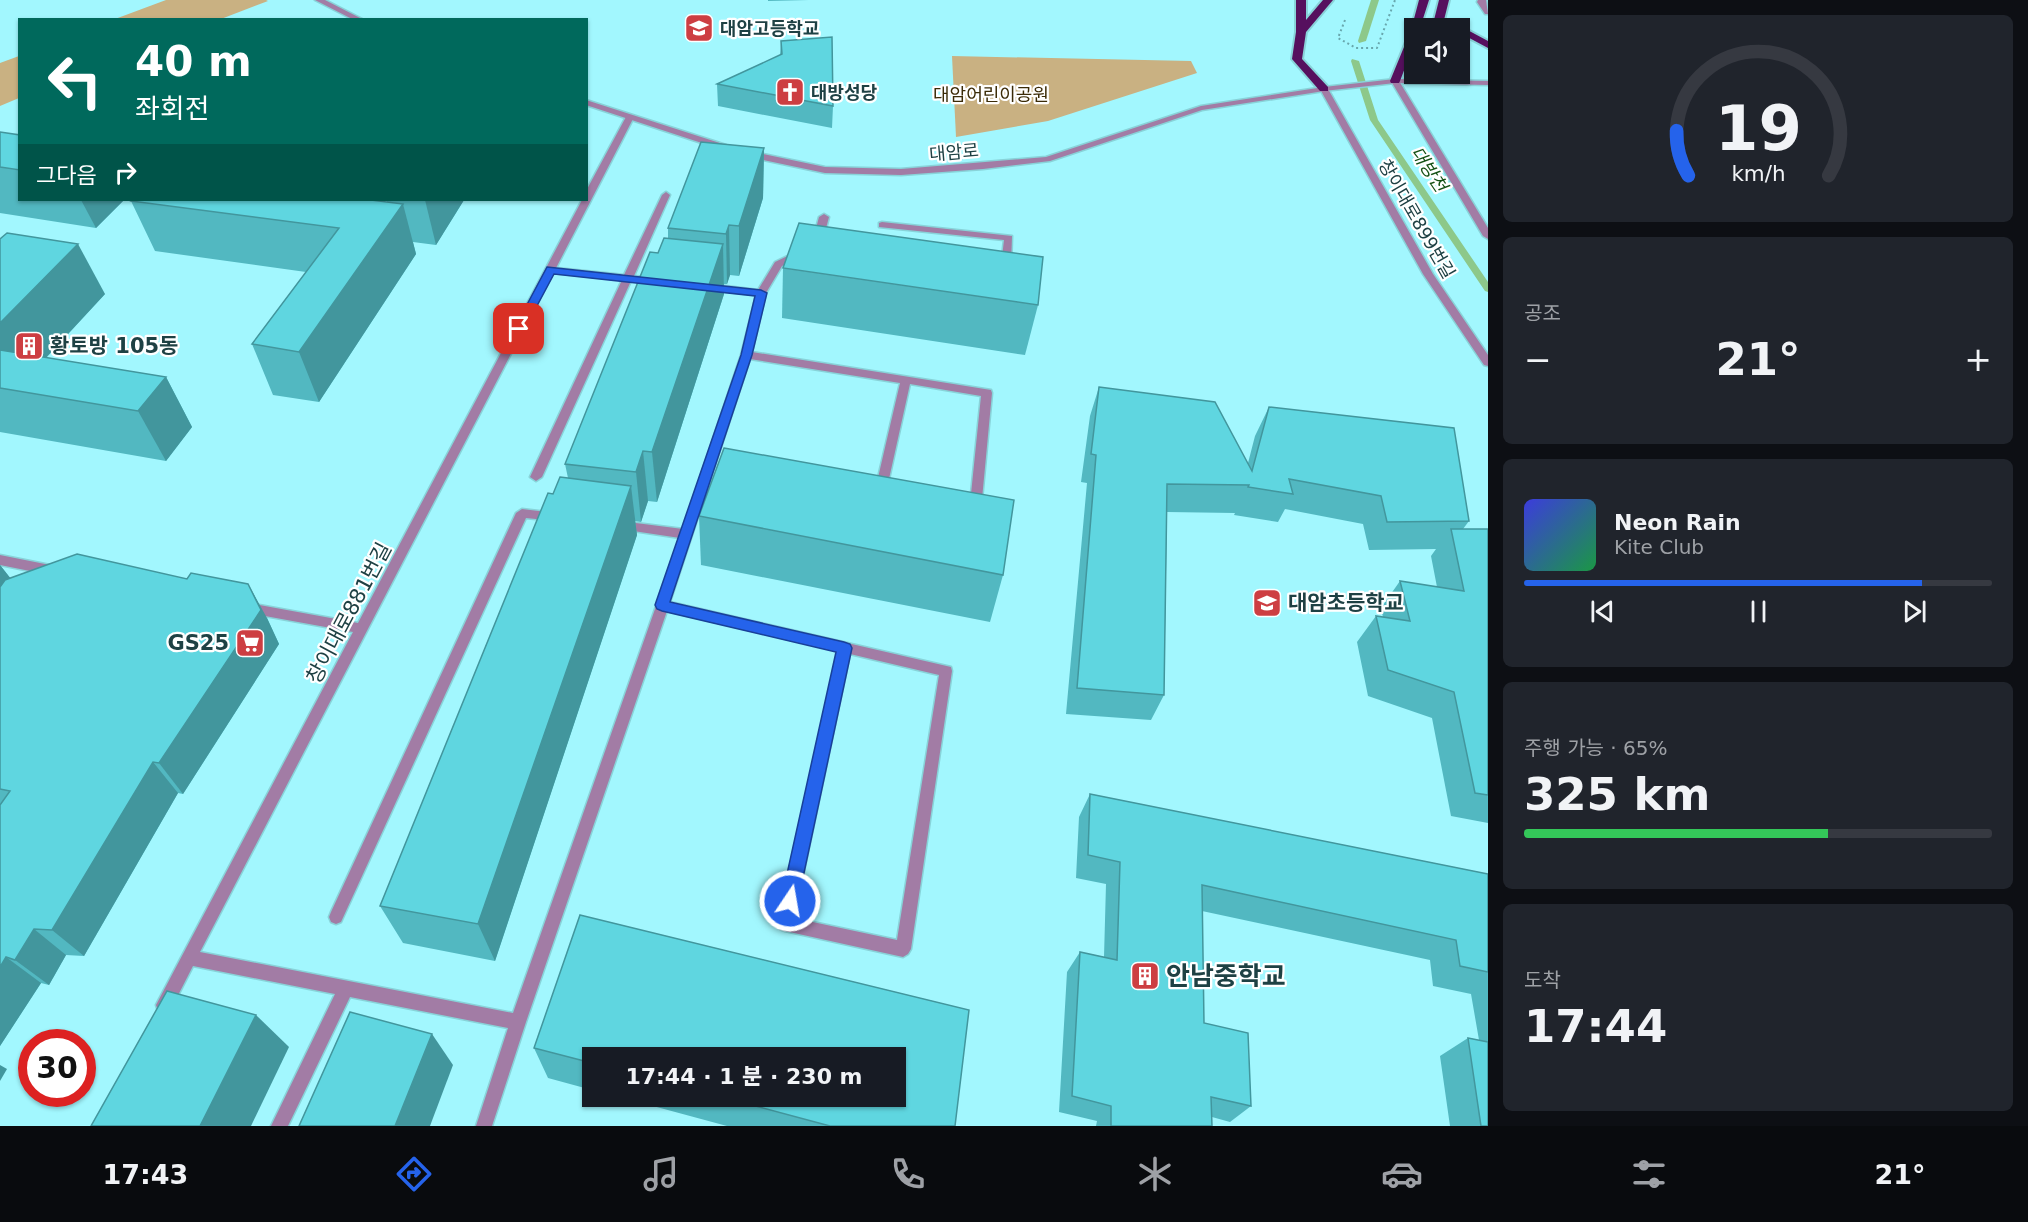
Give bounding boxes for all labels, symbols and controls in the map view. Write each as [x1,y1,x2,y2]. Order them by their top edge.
school or university icon: 대암고등학교 [683,12,715,44]
place label: 대암고등학교 [720,18,819,39]
map controls [1404,18,1470,84]
button: sound [1404,18,1470,84]
text: 40 m [135,37,252,86]
icon: left [36,42,114,120]
church icon: 대방성당 [774,76,806,108]
place label: 대방성당 [811,82,877,103]
park label: 대암어린이공원 [933,84,1049,105]
text: 19 [1715,92,1801,165]
text: 좌회전 [135,93,210,124]
street label: 대암로 [928,139,980,165]
water label: 대방천 [1406,143,1453,197]
icon: right [109,156,142,189]
street label: 창이대로899번길 [1374,156,1460,282]
text: km/h [1731,161,1785,186]
text: 그다음 [36,163,97,188]
text: 공조 [1524,301,1561,325]
pin [493,303,544,354]
icon: arrive [502,312,535,345]
building icon: 황토방 105동 [13,330,45,362]
text: 21° [1715,333,1801,386]
place label: 황토방 105동 [50,334,178,358]
text: − [1524,340,1552,379]
text: + [1964,340,1992,379]
text: Neon Rain [1614,510,1741,535]
text: Kite Club [1614,535,1704,559]
street label: 창이대로881번길 [302,538,396,688]
school or university icon: 대암초등학교 [1251,587,1283,619]
place label: 대암초등학교 [1288,591,1404,615]
icon: previous [1586,595,1619,628]
icon: pause [1742,595,1775,628]
icon: next [1898,595,1931,628]
supermarket icon: GS25 [234,627,266,659]
place label: GS25 [167,631,229,655]
text: 주행 가능 · 65% [1524,736,1667,760]
text: 325 km [1524,768,1710,821]
position arrow [758,869,822,933]
building icon: 안남중학교 [1129,960,1161,992]
place label: 안남중학교 [1166,961,1286,991]
text: 도착 [1524,968,1561,992]
text: 17:44 [1524,1000,1667,1053]
speed limit sign: 30 [18,1029,96,1107]
text: 17:44 · 1 분 · 230 m [625,1064,863,1089]
icon: directions [393,1153,435,1195]
icon: music [640,1153,682,1195]
icon: phone [887,1153,929,1195]
icon: climate [1134,1153,1176,1195]
icon: car [1381,1153,1423,1195]
icon: filters [1628,1153,1670,1195]
text: 17:43 [102,1159,188,1190]
text: 21° [1874,1159,1925,1190]

